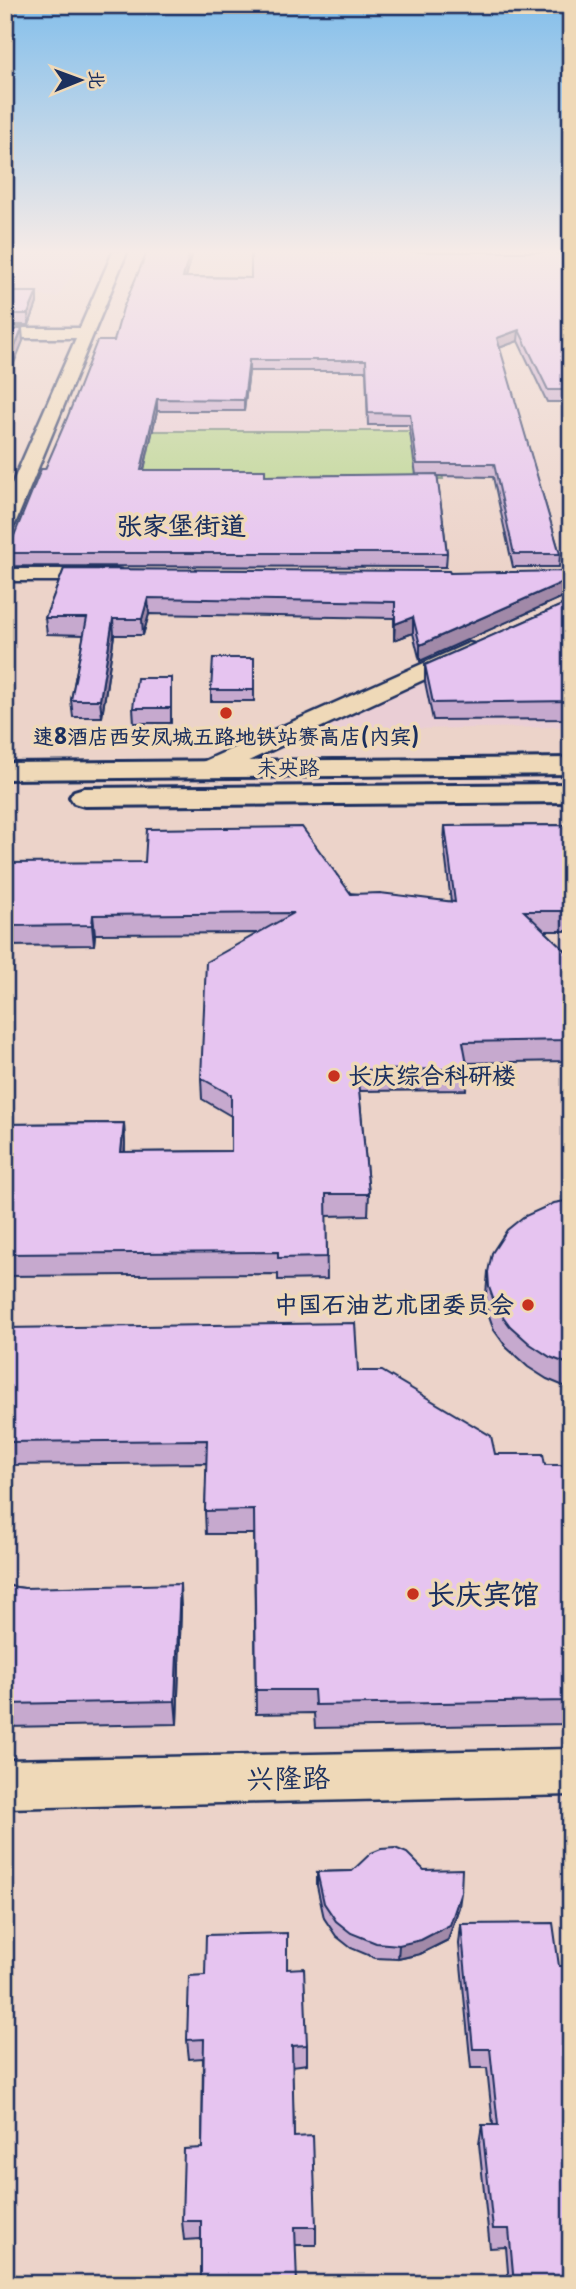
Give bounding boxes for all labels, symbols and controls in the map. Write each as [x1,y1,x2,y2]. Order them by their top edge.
north arrow [46,46,116,116]
text: 北 [84,70,112,89]
district label: 张家堡街道 [116,505,246,544]
marker: 速8酒店西安凤城五路地铁站赛高店(内宾) [218,705,234,721]
place label: 速8酒店西安凤城五路地铁站赛高店(内宾) [33,719,419,751]
street label: 未央路 [257,750,320,782]
place label: 长庆综合科研楼 [348,1056,516,1092]
marker: 长庆综合科研楼 [326,1068,342,1084]
place label: 中国石油艺术团委员会 [274,1285,514,1321]
marker: 中国石油艺术团委员会 [520,1297,536,1313]
place label: 长庆宾馆 [427,1571,539,1614]
marker: 长庆宾馆 [405,1586,421,1602]
street label: 兴隆路 [246,1754,330,1799]

